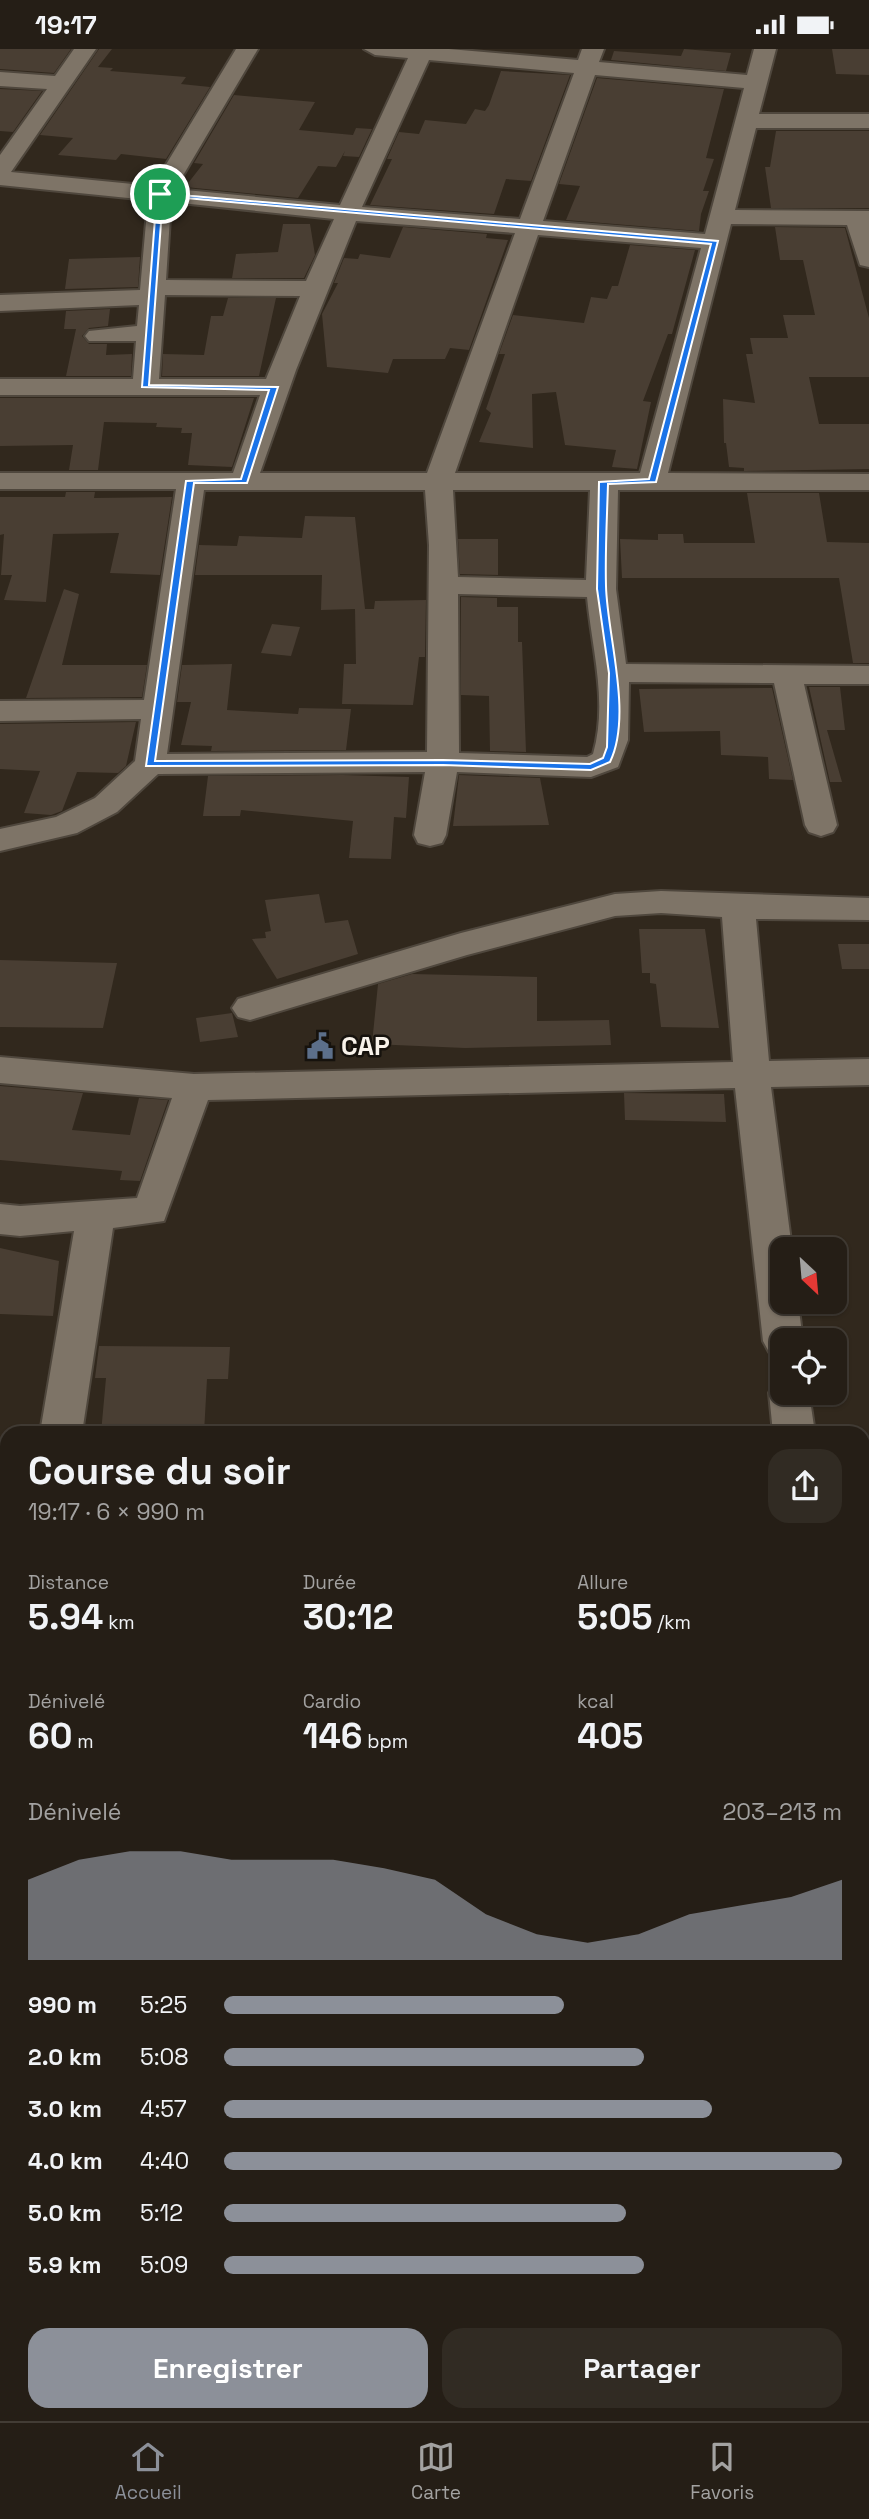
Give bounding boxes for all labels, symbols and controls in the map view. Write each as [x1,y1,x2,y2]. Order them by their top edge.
text: 19:17 [35,8,97,42]
pin [130,164,190,224]
icon: arrive [141,175,179,213]
place label: CAP [341,1029,390,1063]
public building icon: CAP [305,1031,335,1061]
north arrow [770,1237,847,1314]
map controls [770,1237,847,1405]
button: locate [770,1328,847,1405]
text: Course du soir [28,1447,291,1495]
button: share [768,1449,842,1523]
text: 19:17 · 6 × 990 m [28,1497,205,1527]
text: Distance [28,1570,109,1595]
text: Durée [303,1570,356,1595]
text: Allure [577,1570,628,1595]
text: 5.94 [28,1595,103,1639]
text: 30:12 [303,1595,394,1639]
text: 5:05 [577,1595,652,1639]
text: km [103,1610,135,1635]
text: /km [652,1610,691,1635]
text: Dénivelé [28,1689,105,1714]
text: Cardio [303,1689,361,1714]
text: kcal [577,1689,614,1714]
text: 60 [28,1714,72,1758]
text: 146 [303,1714,362,1758]
text: 405 [577,1714,643,1758]
text: m [72,1729,94,1754]
text: bpm [362,1729,408,1754]
text: Dénivelé [28,1797,121,1827]
text: 203–213 m [722,1797,842,1827]
text: 990 m [28,1990,97,2020]
text: 5:25 [140,1990,187,2020]
text: 2.0 km [28,2042,102,2072]
text: 5:08 [140,2042,189,2072]
text: 3.0 km [28,2094,102,2124]
text: 4:57 [140,2094,187,2124]
text: 4.0 km [28,2146,103,2176]
text: 4:40 [140,2146,189,2176]
text: 5.0 km [28,2198,102,2228]
text: 5:12 [140,2198,183,2228]
text: 5.9 km [28,2250,101,2280]
text: 5:09 [140,2250,188,2280]
button: Enregistrer [28,2328,428,2408]
button: Partager [442,2328,842,2408]
tab: Accueil [115,2438,182,2505]
tab: Carte [411,2438,461,2505]
tab: Favoris [690,2438,754,2505]

